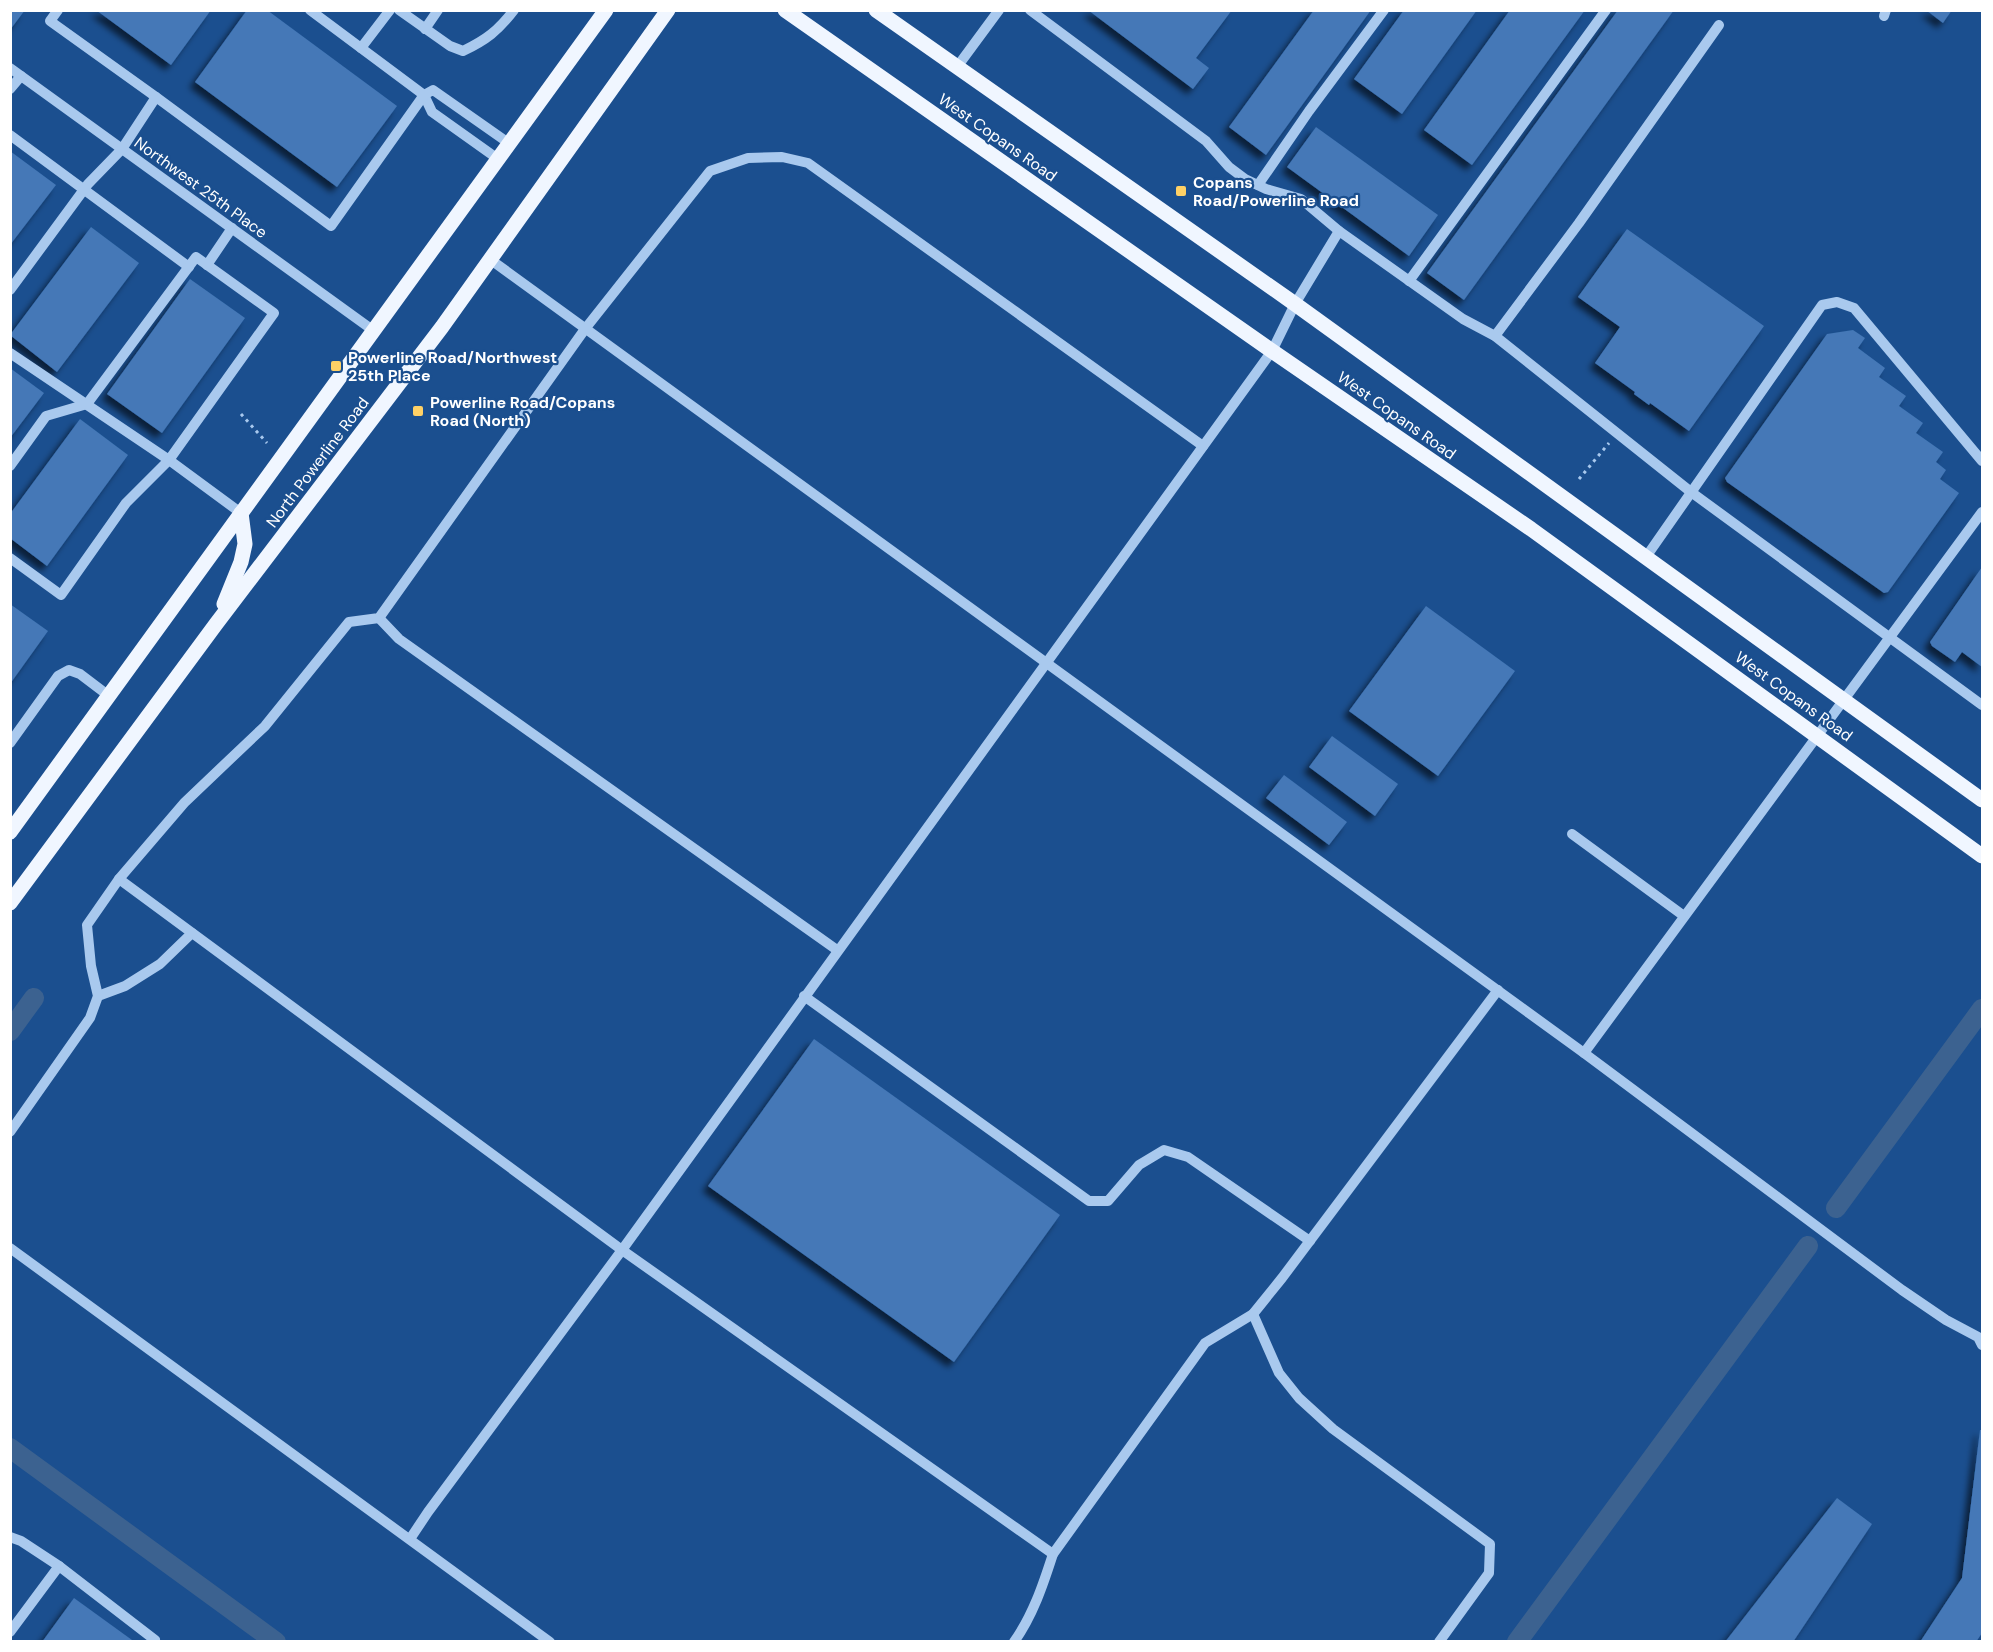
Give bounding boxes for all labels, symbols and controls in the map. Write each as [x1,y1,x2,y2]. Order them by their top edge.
street label: West Copans Road [934,89,1061,186]
street label: Northwest 25th Place [130,132,271,243]
place label: Copans Road/Powerline Road [1193,172,1359,211]
marker: Copans Road/Powerline Road [1174,184,1188,198]
place label: Powerline Road/Northwest 25th Place [348,347,557,386]
marker: Powerline Road/Northwest 25th Place [329,359,343,373]
street label: West Copans Road [1333,367,1460,464]
place label: Powerline Road/Copans Road (North) [430,392,615,431]
street label: North Powerline Road [261,393,373,532]
marker: Powerline Road/Copans Road (North) [411,404,425,418]
street label: West Copans Road [1731,647,1857,746]

